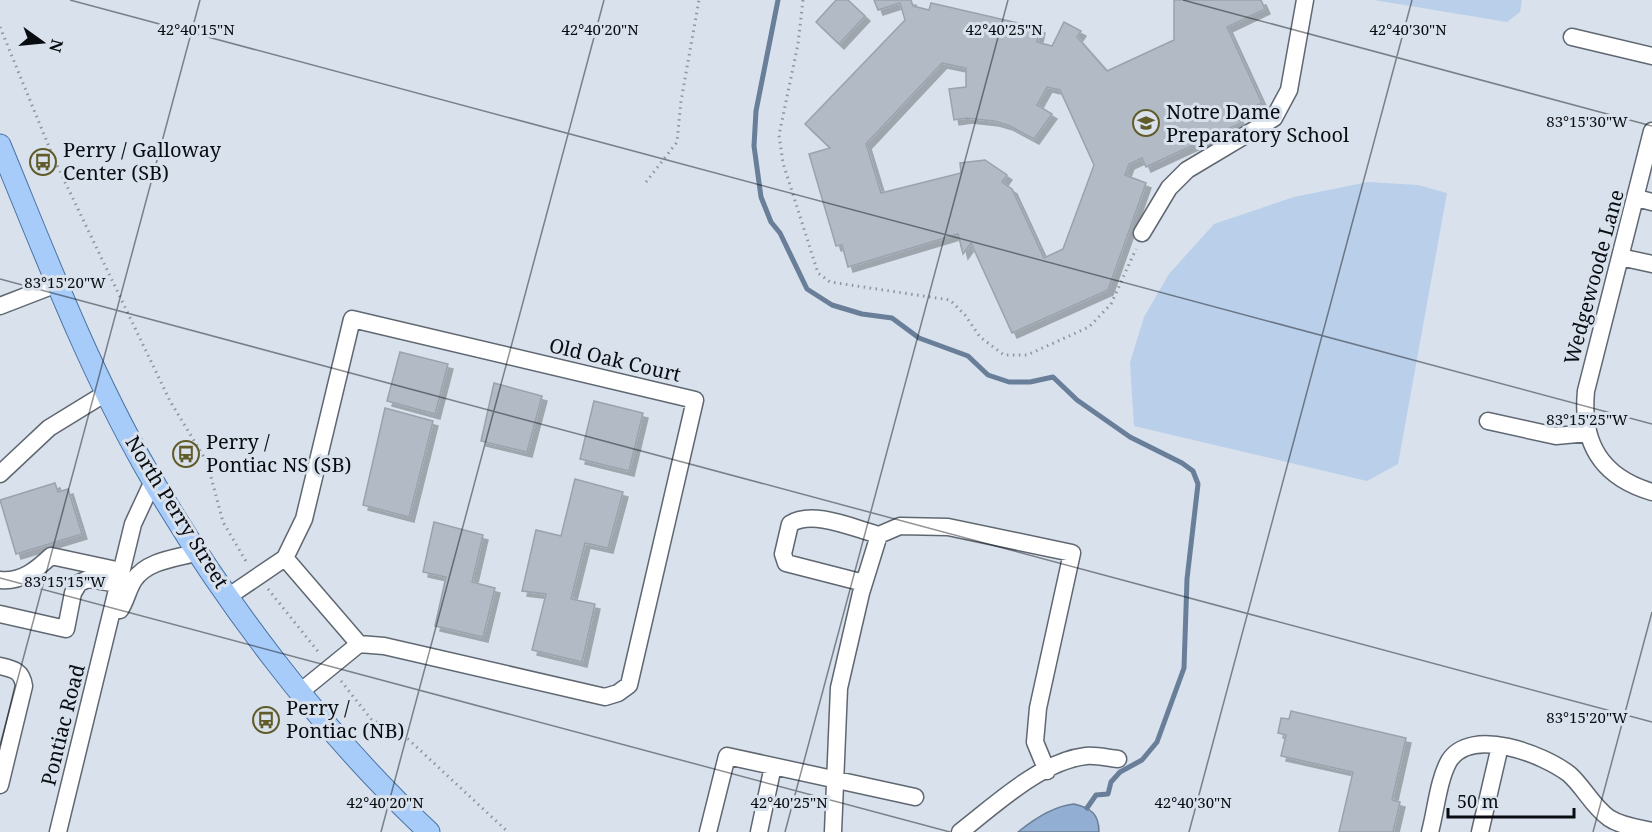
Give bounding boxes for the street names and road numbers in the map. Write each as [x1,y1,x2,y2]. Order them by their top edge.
street label: Wedgewoode Lane [1557,186,1630,367]
street label: Old Oak Court [547,331,684,388]
street label: North Perry Street [120,430,235,593]
street label: Pontiac Road [34,661,91,789]

